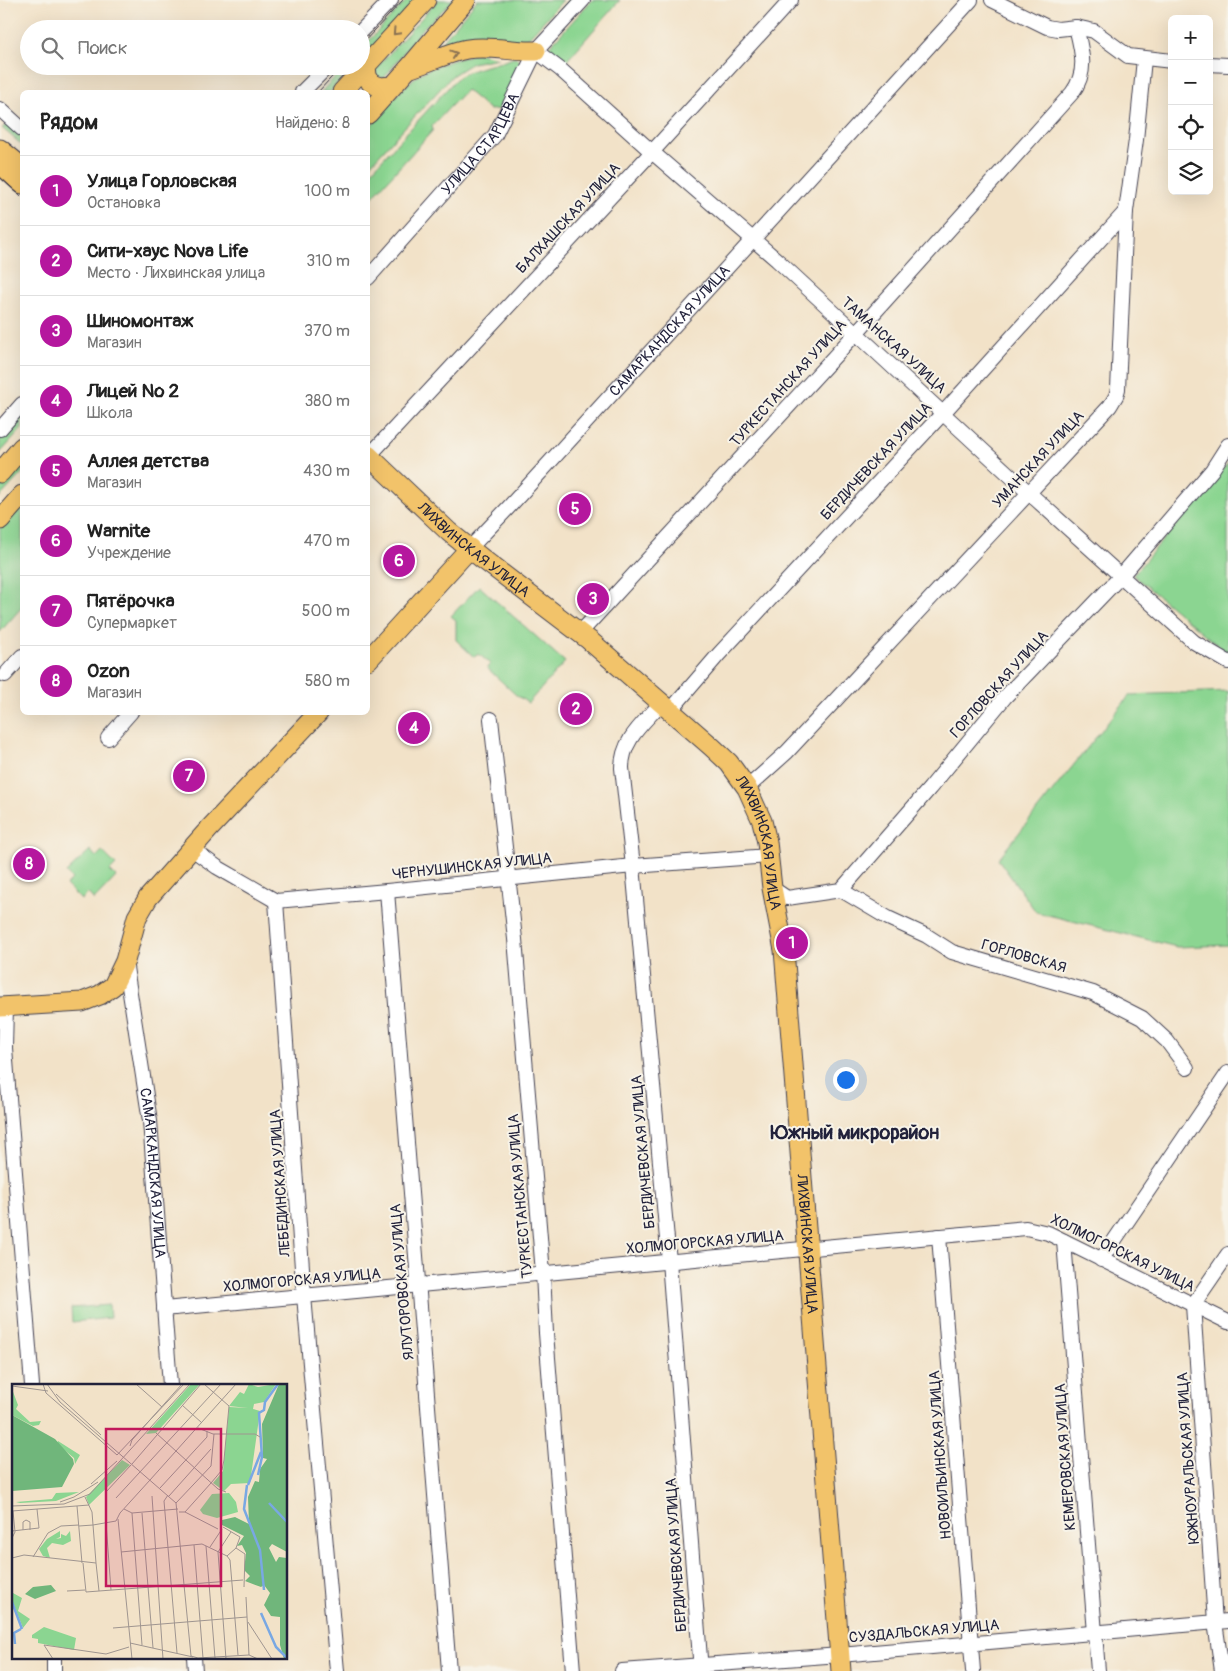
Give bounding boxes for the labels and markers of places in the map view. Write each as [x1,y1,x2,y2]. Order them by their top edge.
pin: 5 [559,490,591,528]
pin: 6 [383,542,415,580]
pin: 3 [577,580,609,618]
pin: 2 [560,690,592,728]
pin: 4 [398,709,430,747]
pin: 7 [173,757,205,795]
pin: 8 [13,845,45,883]
pin: 1 [776,924,808,962]

